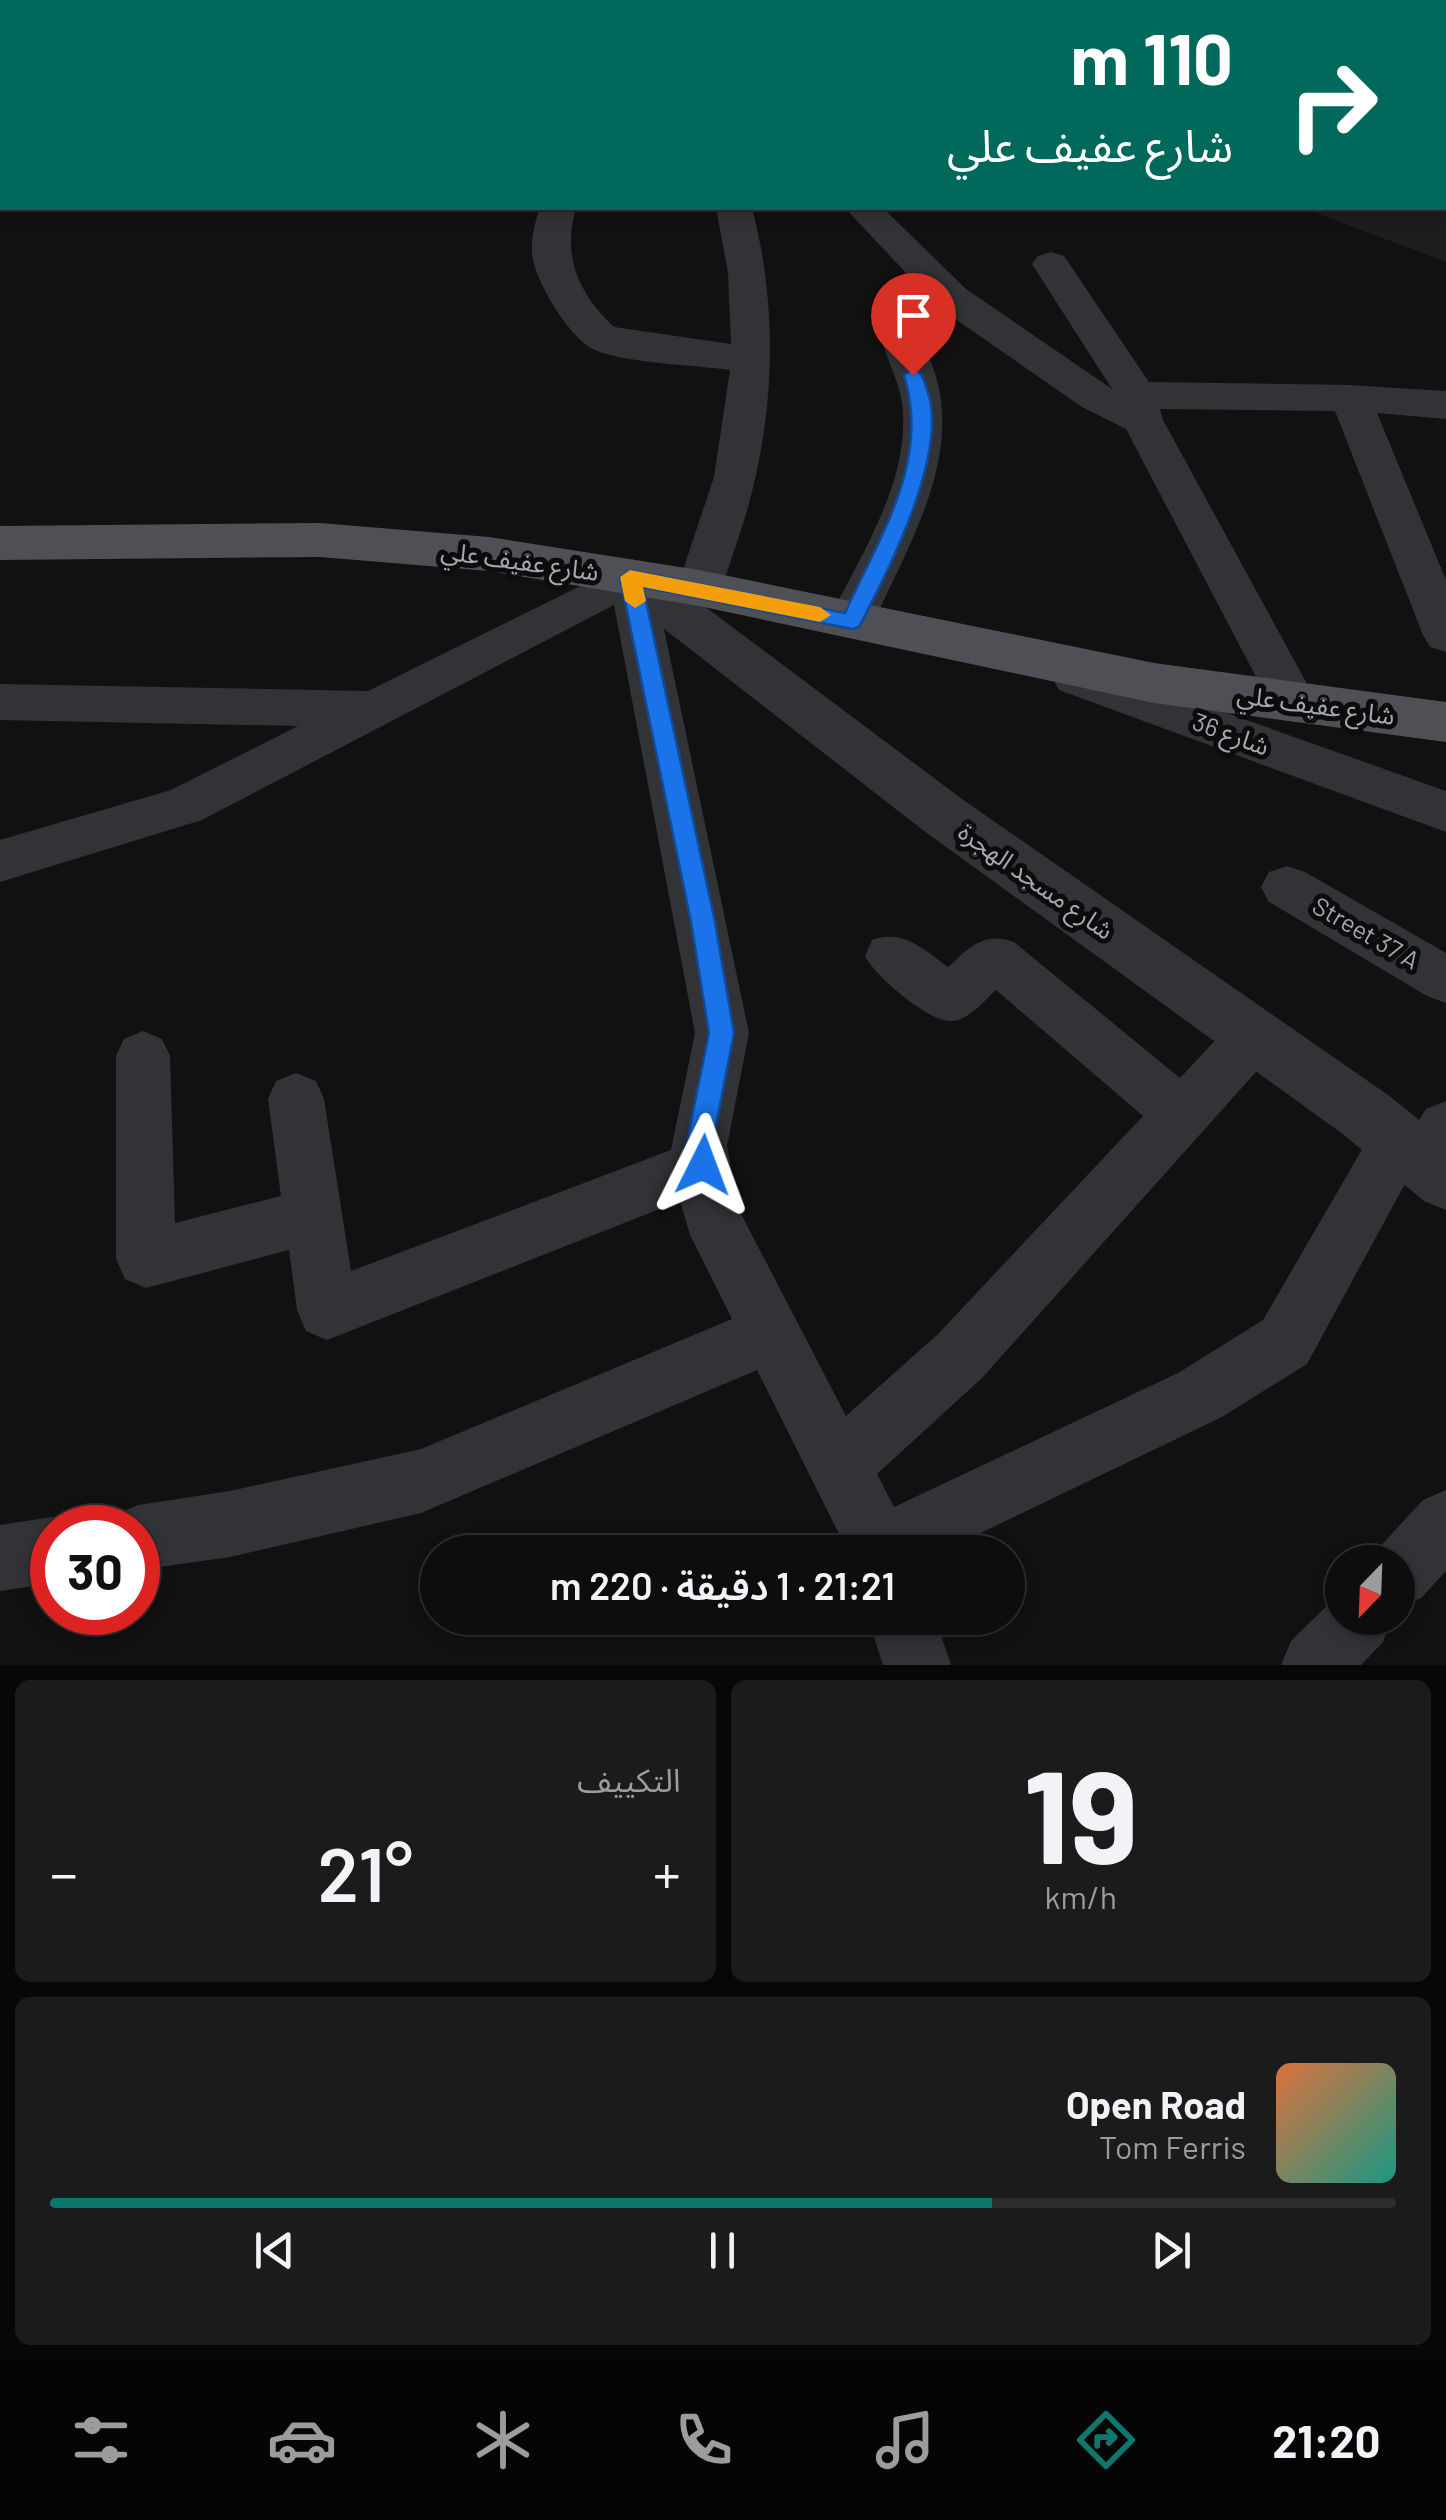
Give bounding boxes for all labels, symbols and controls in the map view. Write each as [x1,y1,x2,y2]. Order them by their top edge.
text: 110 m [1071,15,1233,99]
icon: right [1268,40,1398,170]
text: شارع عفيف علي [947,117,1233,171]
pin [871,273,956,376]
icon: arrive [886,288,941,343]
street label: شارع عفيف علي [439,534,601,592]
street label: شارع عفيف علي [1235,678,1397,736]
street label: شارع 36 [1187,705,1274,765]
street label: شارع مسجد الهجرة [950,816,1120,949]
street label: Street 37 A [1308,890,1425,975]
position arrow [651,1113,755,1217]
speed limit sign: 30 [30,1505,160,1635]
north arrow [1325,1545,1415,1635]
map controls [1325,1545,1415,1635]
text: 21:21 · 1 دقيقة · 220 m [550,1562,895,1608]
text: 19 [1023,1734,1138,1890]
text: التكييف [577,1760,681,1798]
text: 21° [318,1827,413,1917]
text: − [50,1839,78,1905]
text: + [653,1839,680,1905]
text: km/h [1045,1877,1117,1915]
text: Open Road [1066,2081,1246,2127]
text: Tom Ferris [1099,2127,1246,2165]
icon: previous [247,2223,302,2278]
icon: pause [695,2223,750,2278]
icon: next [1144,2223,1199,2278]
icon: filters [66,2405,136,2475]
icon: car [267,2405,337,2475]
icon: climate [468,2405,538,2475]
icon: phone [669,2405,739,2475]
icon: music [870,2405,940,2475]
icon: directions [1071,2405,1141,2475]
text: 21:20 [1272,2413,1380,2467]

